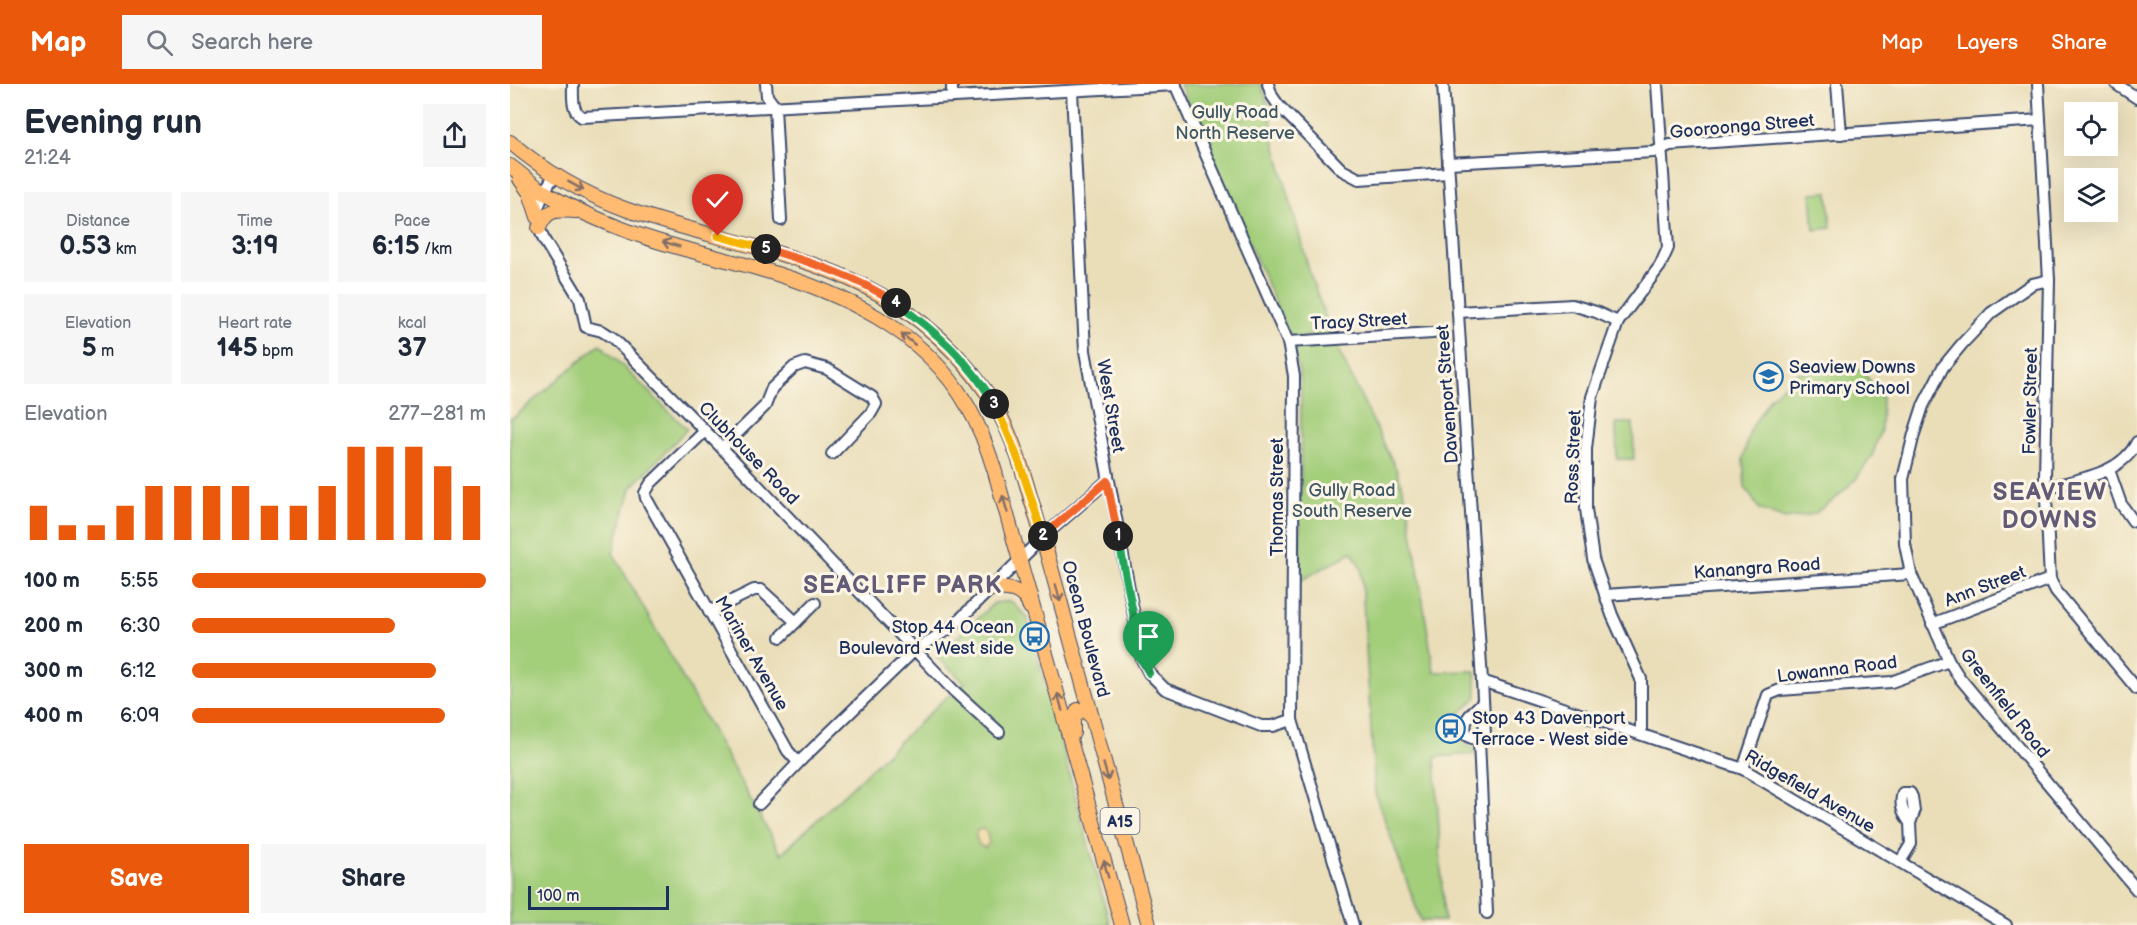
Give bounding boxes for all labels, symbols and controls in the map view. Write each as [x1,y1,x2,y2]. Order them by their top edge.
search box [122,15,542,69]
text: Map [30,26,86,59]
icon: search [143,26,176,59]
text: Search here [191,29,313,56]
text: Map [1881,30,1923,55]
text: Layers [1956,30,2018,55]
text: Share [2051,30,2107,55]
park label: Gully Road North Reserve [1175,102,1295,144]
map controls [2064,102,2118,222]
button: locate [2064,102,2118,156]
text: Evening run [24,103,202,143]
button: share [423,104,486,167]
street label: Gooroonga Street [1669,110,1816,143]
text: 21:24 [24,146,71,170]
button: layers [2064,168,2118,222]
pin [692,174,743,236]
one-way arrow [567,180,584,192]
icon: check [701,183,734,216]
text: Distance [66,212,130,231]
text: Time [237,212,273,231]
text: Pace [394,212,430,231]
text: 0.53 [59,231,111,262]
text: 3:19 [231,231,279,262]
text: 6:15 [372,231,420,262]
pin: 5 [751,234,781,264]
one-way arrow [662,238,681,250]
text: 5 [761,239,771,258]
text: km [111,240,137,259]
text: /km [420,240,452,259]
pin: 4 [881,288,911,318]
text: 4 [891,293,901,312]
street label: Tracy Street [1310,308,1408,335]
text: Elevation [65,314,131,333]
text: Heart rate [218,314,292,333]
text: kcal [398,314,426,333]
street label: Davenport Street [1432,323,1463,464]
text: 5 [82,333,97,364]
text: 145 [216,333,258,364]
text: 37 [397,333,427,364]
one-way arrow [900,333,916,346]
text: m [97,342,114,361]
text: bpm [258,342,294,361]
street label: Fowler Street [2019,347,2042,455]
place label: Seaview Downs Primary School [1789,357,1915,399]
street label: West Street [1092,358,1129,455]
school or university icon: Seaview Downs Primary School [1752,361,1784,393]
pin: 3 [979,389,1009,419]
text: 3 [989,394,999,413]
street label: Clubhouse Road [694,398,803,509]
text: Elevation [24,402,107,426]
text: 277–281 m [388,402,486,426]
street label: Ross Street [1561,409,1586,505]
street label: Thomas Street [1267,437,1288,556]
district label: SEAVIEW DOWNS [1993,478,2107,535]
park label: Gully Road South Reserve [1292,480,1412,522]
one-way arrow [999,495,1010,514]
pin: 2 [1028,521,1058,551]
pin: 1 [1103,521,1133,551]
text: 2 [1038,526,1048,545]
text: 1 [1115,526,1121,545]
street label: Kanangra Road [1693,554,1821,583]
street label: Ocean Boulevard [1057,558,1114,700]
street label: Ann Street [1942,561,2029,612]
text: 100 m [24,569,80,593]
text: 5:55 [120,569,158,593]
district label: SEACLIFF PARK [803,571,1003,600]
one-way arrow [1053,583,1064,602]
street label: Mariner Avenue [710,592,793,715]
pin [1123,611,1174,673]
text: 200 m [24,614,83,638]
text: 6:30 [120,614,160,638]
place label: Stop 44 Ocean Boulevard - West side [838,617,1014,659]
icon: arrive [1132,620,1165,653]
bus stop icon: Stop 44 Ocean Boulevard - West side [1019,621,1051,653]
street label: Greenfield Road [1955,644,2054,762]
street label: Lowanna Road [1776,652,1898,687]
text: 300 m [24,659,83,683]
text: 6:12 [120,659,156,683]
one-way arrow [1054,693,1065,712]
text: 400 m [24,704,83,728]
text: 6:09 [120,704,160,728]
place label: Stop 43 Davenport Terrace - West side [1472,708,1629,750]
bus stop icon: Stop 43 Davenport Terrace - West side [1435,712,1467,744]
street label: Ridgefield Avenue [1741,746,1879,838]
one-way arrow [1101,763,1113,782]
road number: A15 [1100,808,1140,834]
button: Save [24,844,249,913]
button: Share [261,844,486,913]
one-way arrow [1100,859,1112,878]
scale bar [528,883,669,910]
text: 100 m [537,887,580,906]

